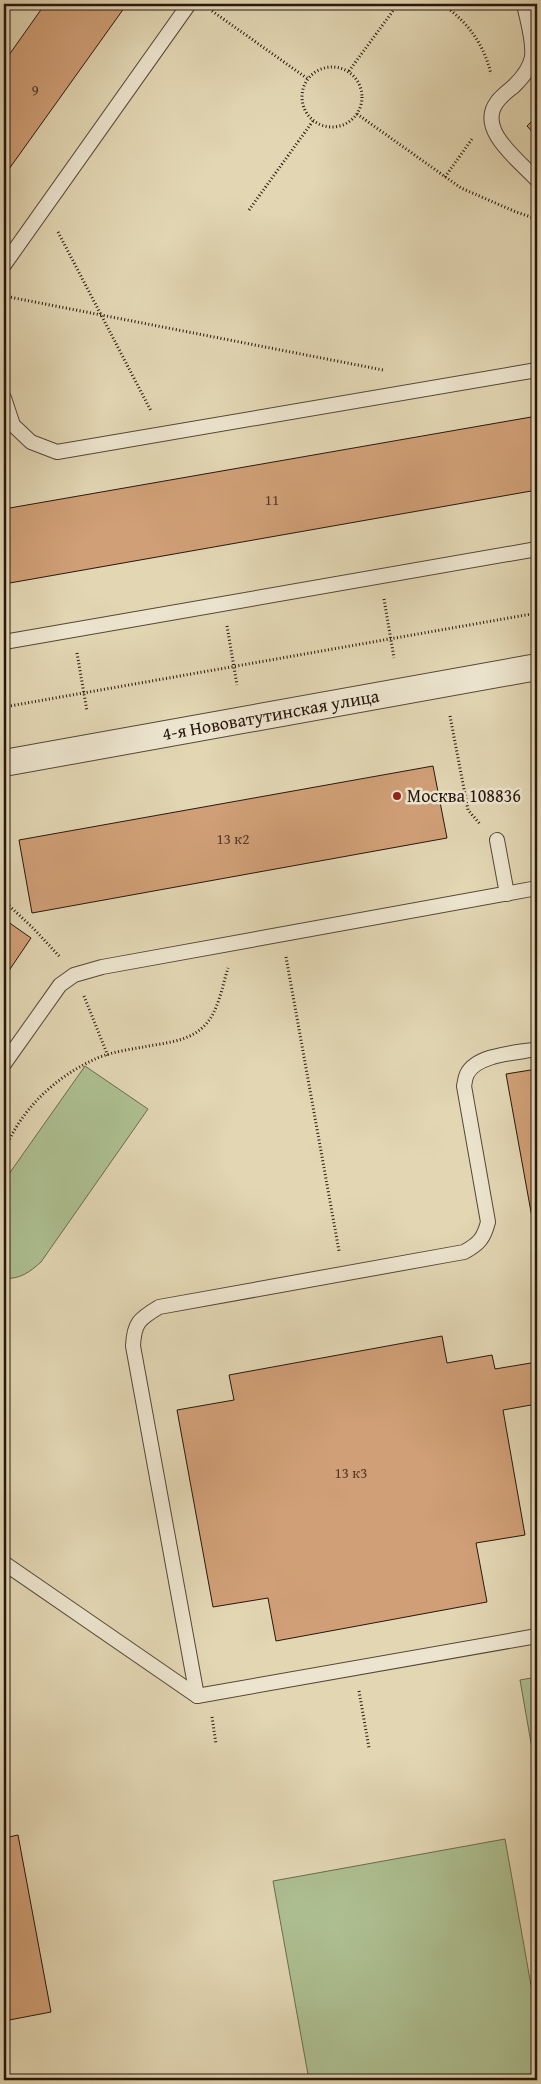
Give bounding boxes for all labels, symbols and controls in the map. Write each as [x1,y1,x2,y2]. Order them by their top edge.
house number: 9 [31,79,39,100]
house number: 11 [265,489,279,510]
street label: 4-я Нововатутинская улица [160,682,382,747]
place label: Москва 108836 [407,782,521,809]
marker: Москва 108836 [391,790,403,802]
house number: 13 к2 [217,828,249,849]
house number: 13 к3 [335,1462,367,1483]

